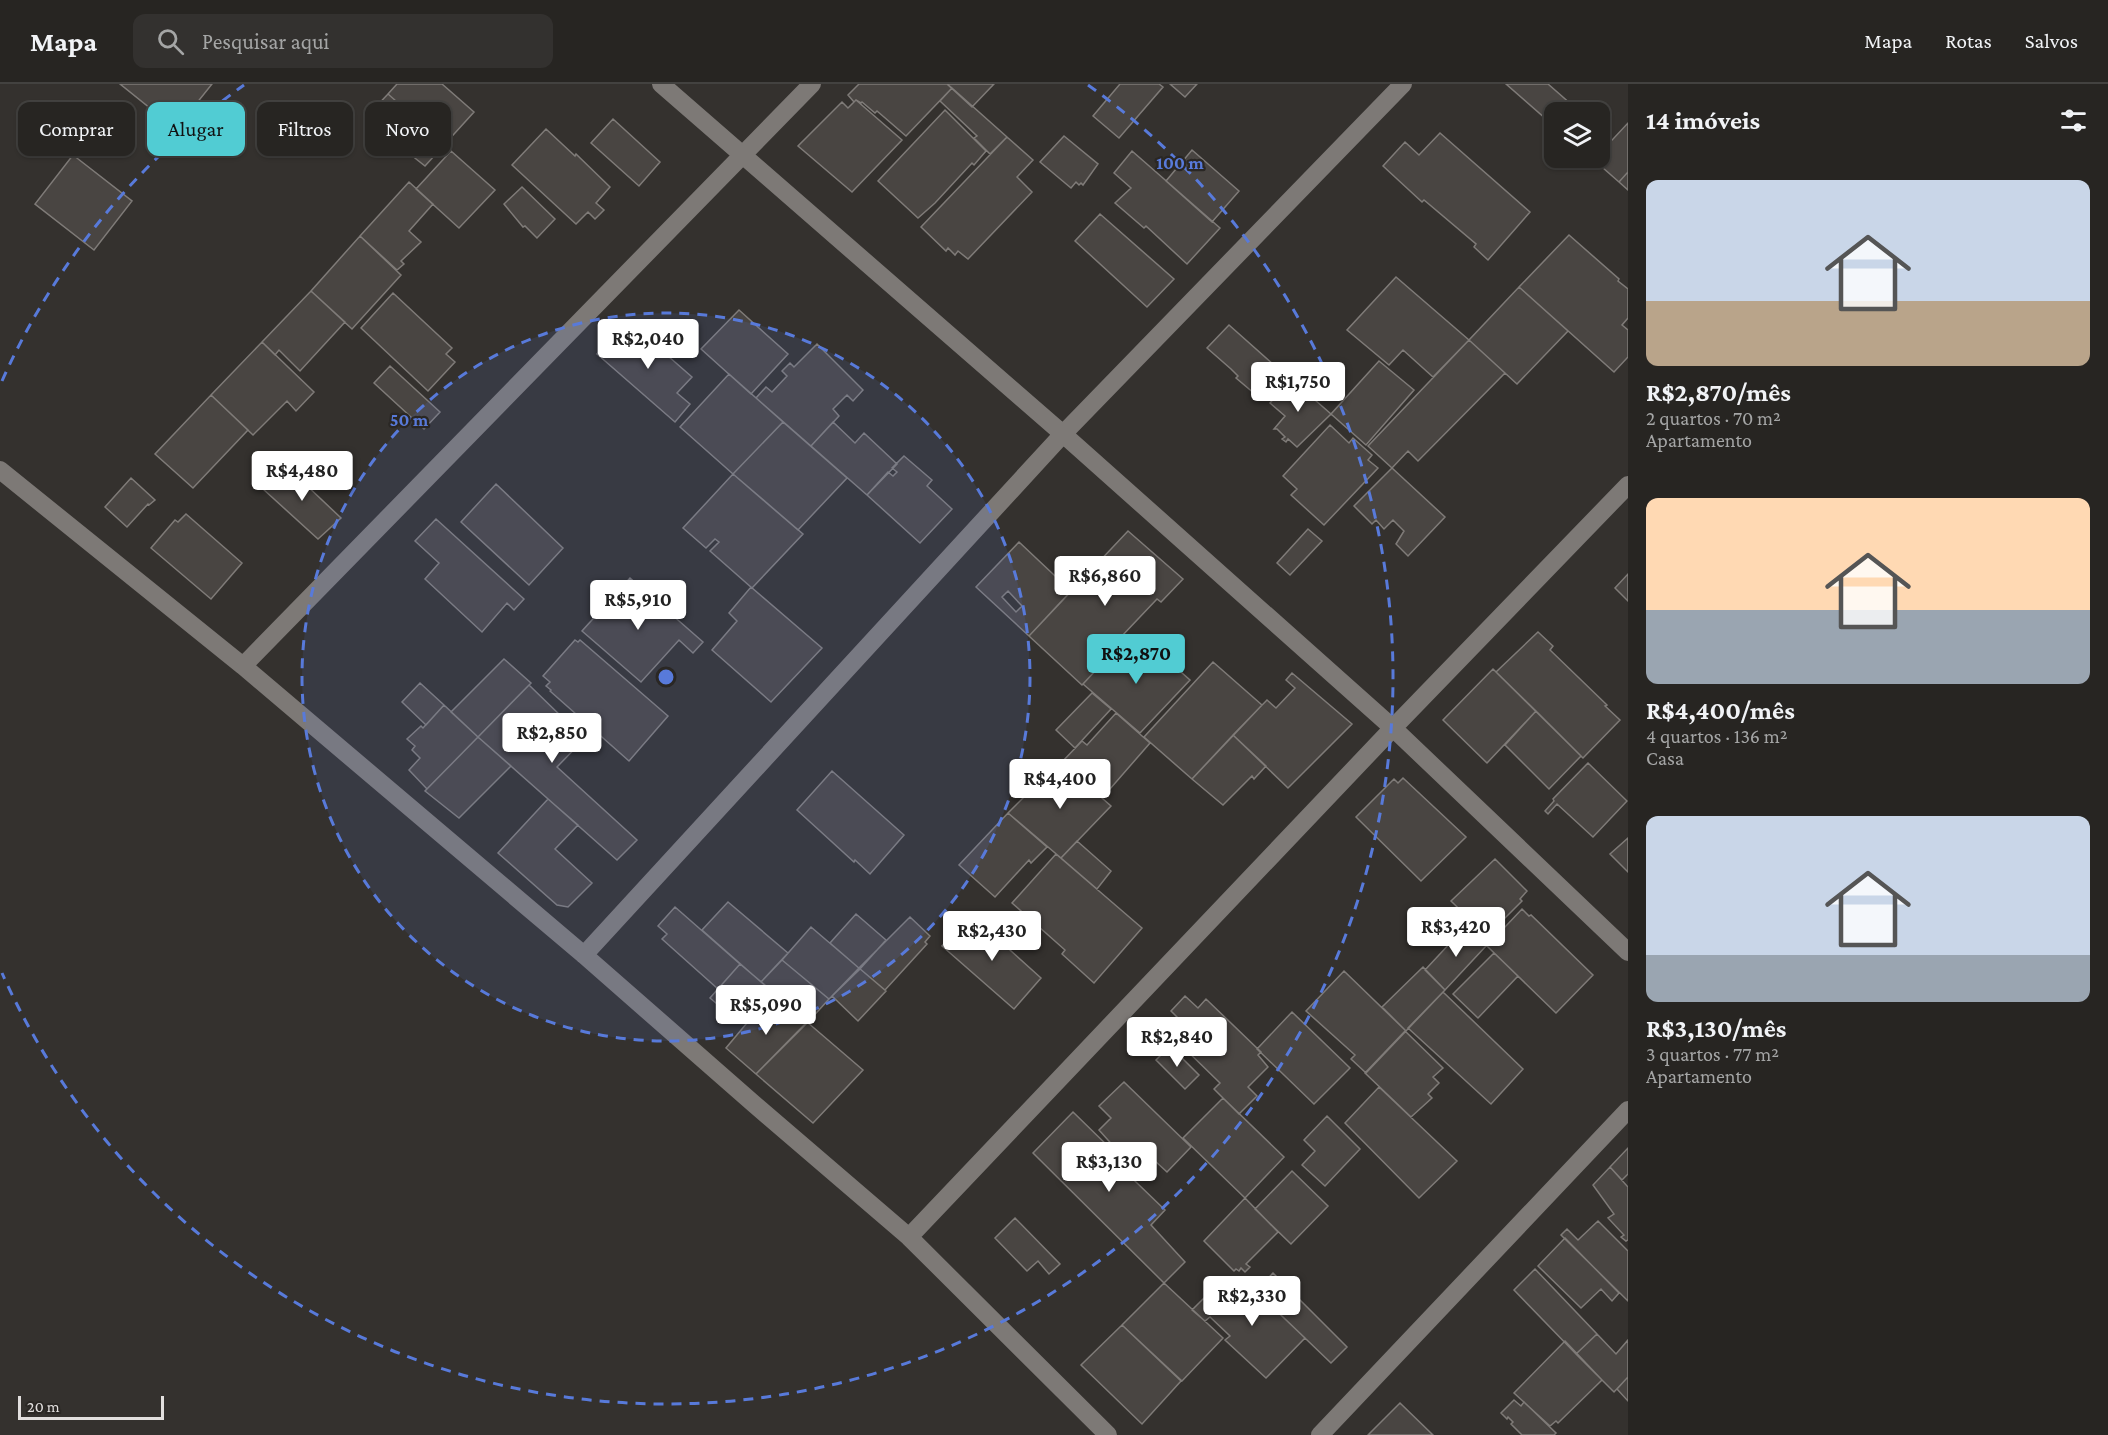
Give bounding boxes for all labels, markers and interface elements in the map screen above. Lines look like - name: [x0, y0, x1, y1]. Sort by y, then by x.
- search box: [133, 14, 553, 68]
- icon: search: [154, 25, 187, 58]
- text: Mapa: [30, 26, 97, 57]
- text: Pesquisar aqui: [202, 29, 329, 54]
- text: Mapa: [1864, 29, 1912, 53]
- text: Rotas: [1945, 29, 1992, 53]
- text: Salvos: [2025, 29, 2078, 53]
- chip: Comprar: [18, 102, 135, 156]
- chip: Alugar: [147, 102, 245, 156]
- chip: Filtros: [257, 102, 353, 156]
- chip: Novo: [365, 102, 451, 156]
- map controls: [1544, 102, 1610, 168]
- button: layers: [1544, 102, 1610, 168]
- icon: filters: [2057, 104, 2090, 137]
- text: 14 imóveis: [1646, 106, 1760, 135]
- text: 100 m: [1156, 153, 1204, 173]
- icon: home: [1814, 219, 1922, 327]
- pin: R$2,040: [593, 319, 703, 370]
- text: R$2,040: [612, 327, 684, 349]
- pin: R$1,750: [1243, 362, 1353, 413]
- text: R$1,750: [1265, 370, 1331, 392]
- text: R$2,870/mês: [1646, 378, 1791, 407]
- text: 2 quartos · 70 m²: [1646, 407, 1781, 429]
- text: 50 m: [390, 410, 429, 430]
- text: Apartamento: [1646, 429, 1752, 451]
- pin: R$4,480: [247, 451, 357, 502]
- text: R$4,480: [266, 459, 338, 481]
- icon: home: [1814, 537, 1922, 645]
- pin: R$6,860: [1050, 556, 1160, 607]
- text: R$6,860: [1069, 564, 1141, 586]
- pin: R$5,910: [583, 580, 693, 631]
- text: R$5,910: [604, 588, 672, 610]
- pin: R$2,870: [1081, 634, 1191, 685]
- text: R$2,870: [1101, 642, 1171, 664]
- centre of rings: [656, 667, 676, 687]
- text: R$4,400/mês: [1646, 696, 1795, 725]
- pin: R$2,850: [497, 713, 607, 764]
- text: R$2,850: [516, 721, 588, 743]
- text: 4 quartos · 136 m²: [1646, 725, 1788, 747]
- text: Casa: [1646, 747, 1684, 769]
- pin: R$4,400: [1005, 759, 1115, 810]
- text: R$4,400: [1023, 767, 1097, 789]
- icon: home: [1814, 855, 1922, 963]
- pin: R$3,420: [1401, 907, 1511, 958]
- pin: R$2,430: [937, 911, 1047, 962]
- text: R$3,420: [1421, 915, 1491, 937]
- text: R$2,430: [957, 919, 1027, 941]
- pin: R$5,090: [711, 985, 821, 1036]
- text: R$5,090: [730, 993, 802, 1015]
- text: R$3,130/mês: [1646, 1014, 1786, 1043]
- pin: R$2,840: [1122, 1017, 1232, 1068]
- text: R$2,840: [1141, 1025, 1213, 1047]
- text: 3 quartos · 77 m²: [1646, 1043, 1779, 1065]
- text: Apartamento: [1646, 1065, 1752, 1087]
- pin: R$3,130: [1054, 1142, 1164, 1193]
- text: R$3,130: [1076, 1150, 1142, 1172]
- pin: R$2,330: [1197, 1276, 1307, 1327]
- text: R$2,330: [1217, 1284, 1287, 1306]
- scale bar: [18, 1393, 164, 1420]
- text: 20 m: [27, 1398, 60, 1415]

